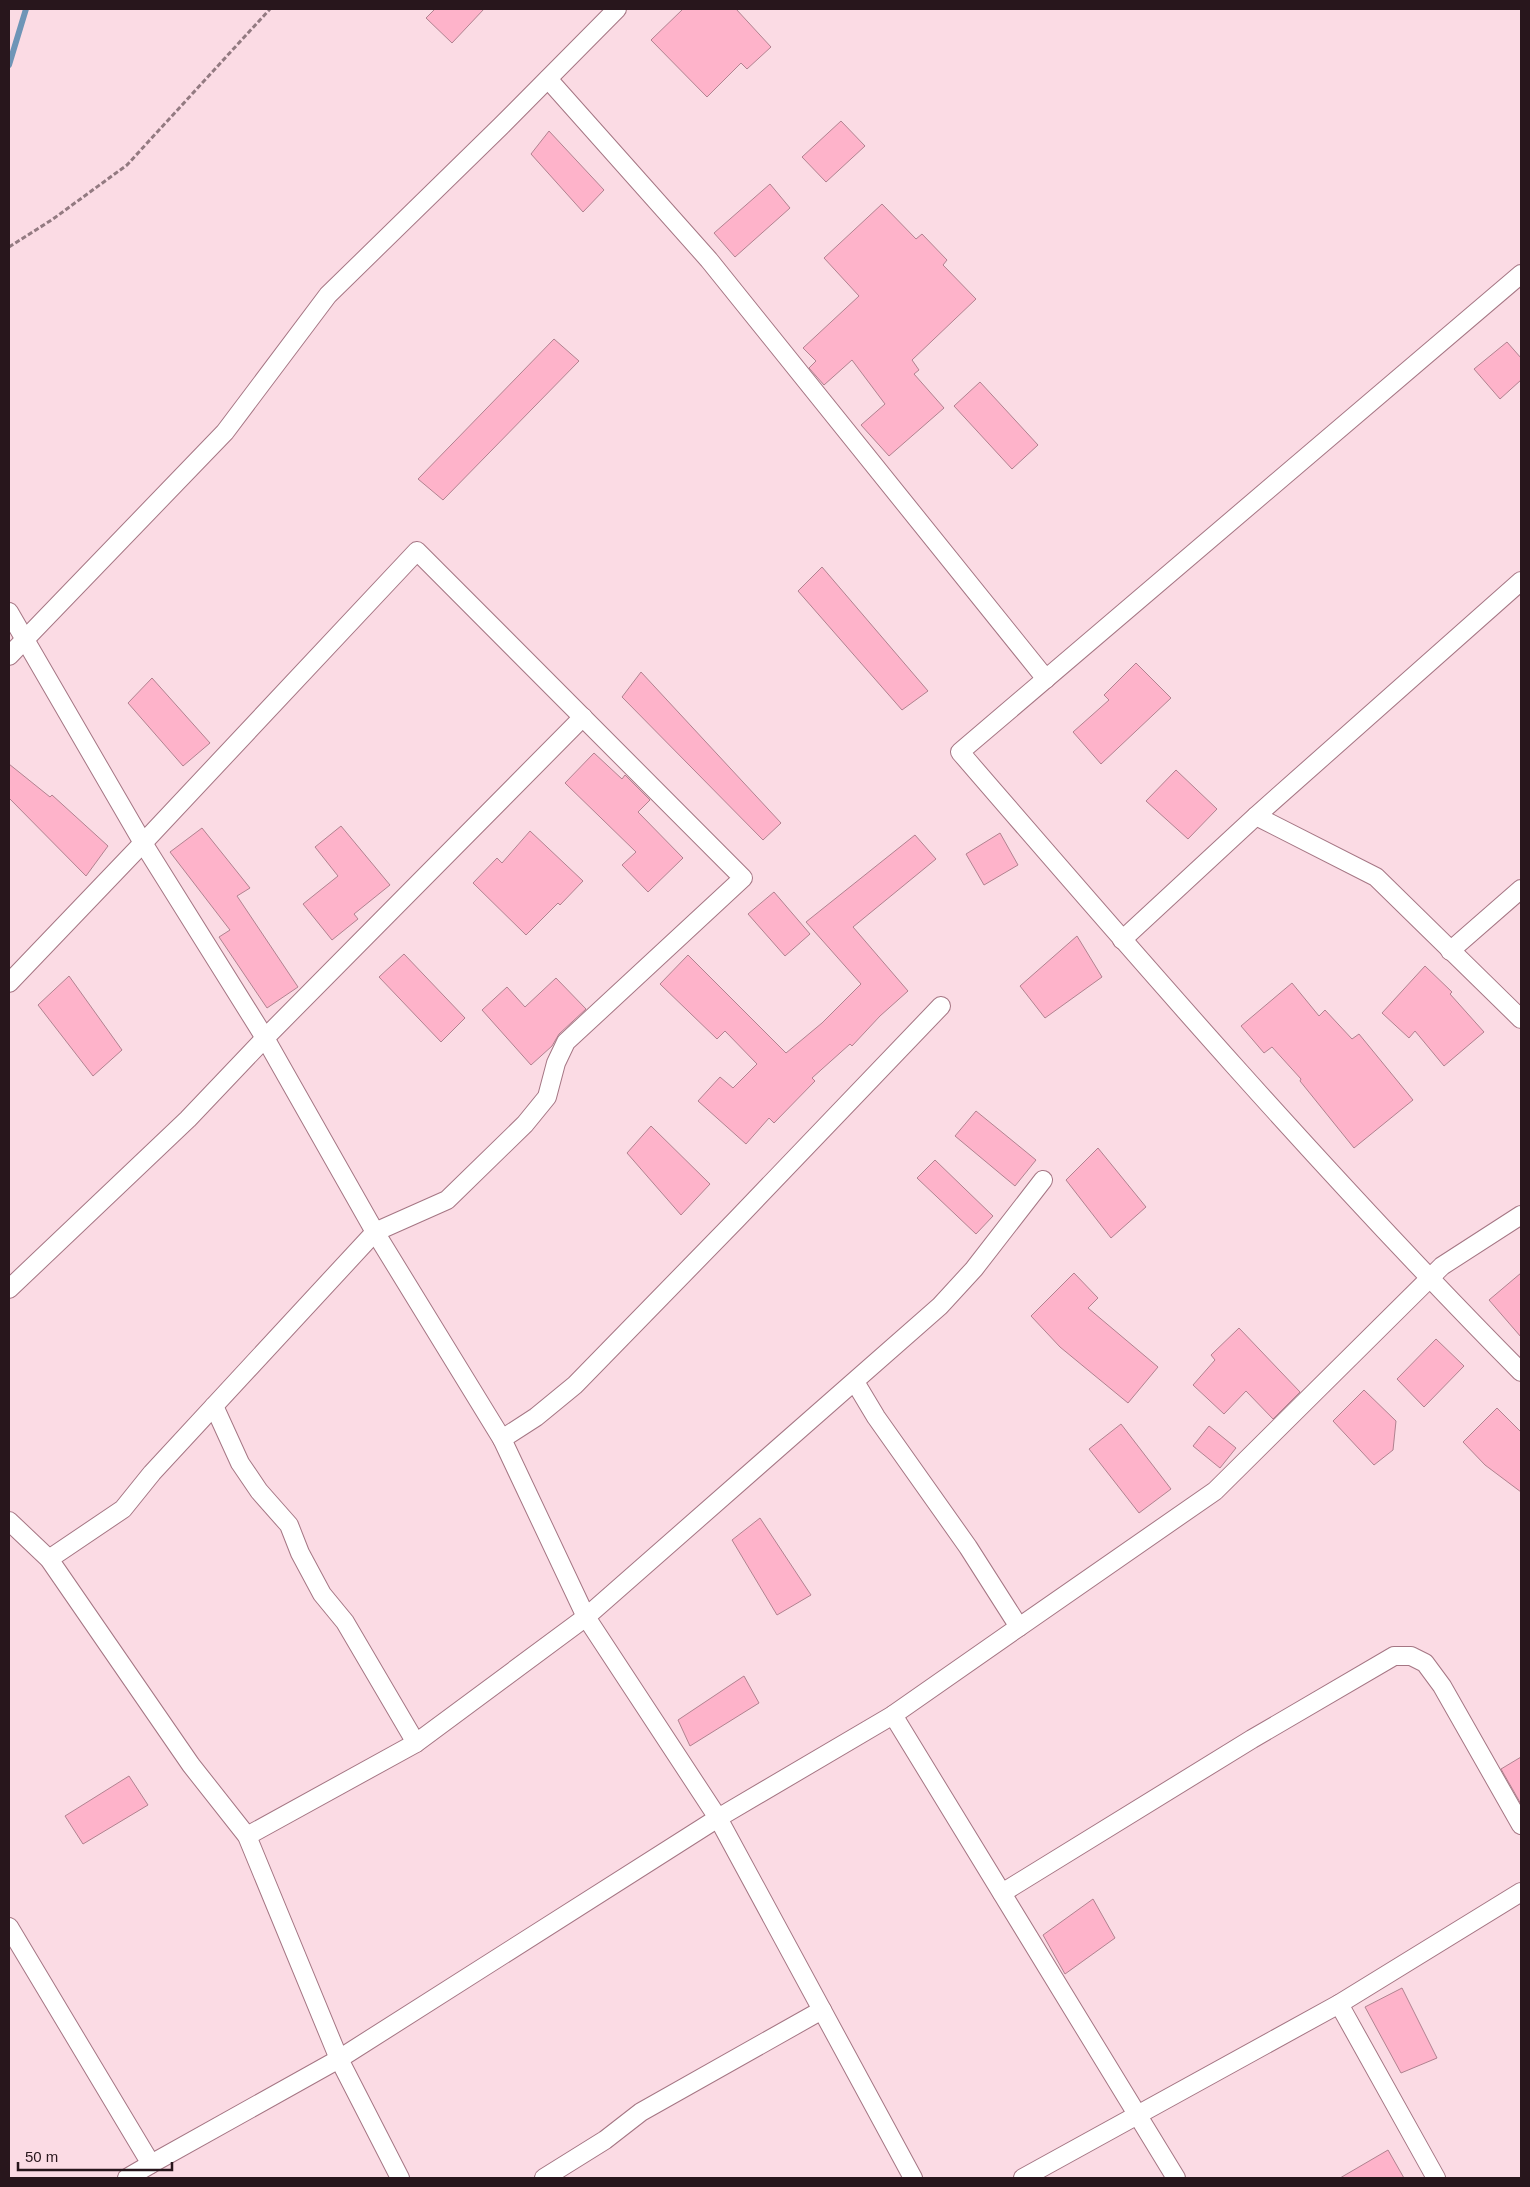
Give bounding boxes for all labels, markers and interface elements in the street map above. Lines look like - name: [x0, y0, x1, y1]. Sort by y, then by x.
- scale bar: [18, 2140, 171, 2172]
- text: 50 m: [25, 2148, 58, 2165]

